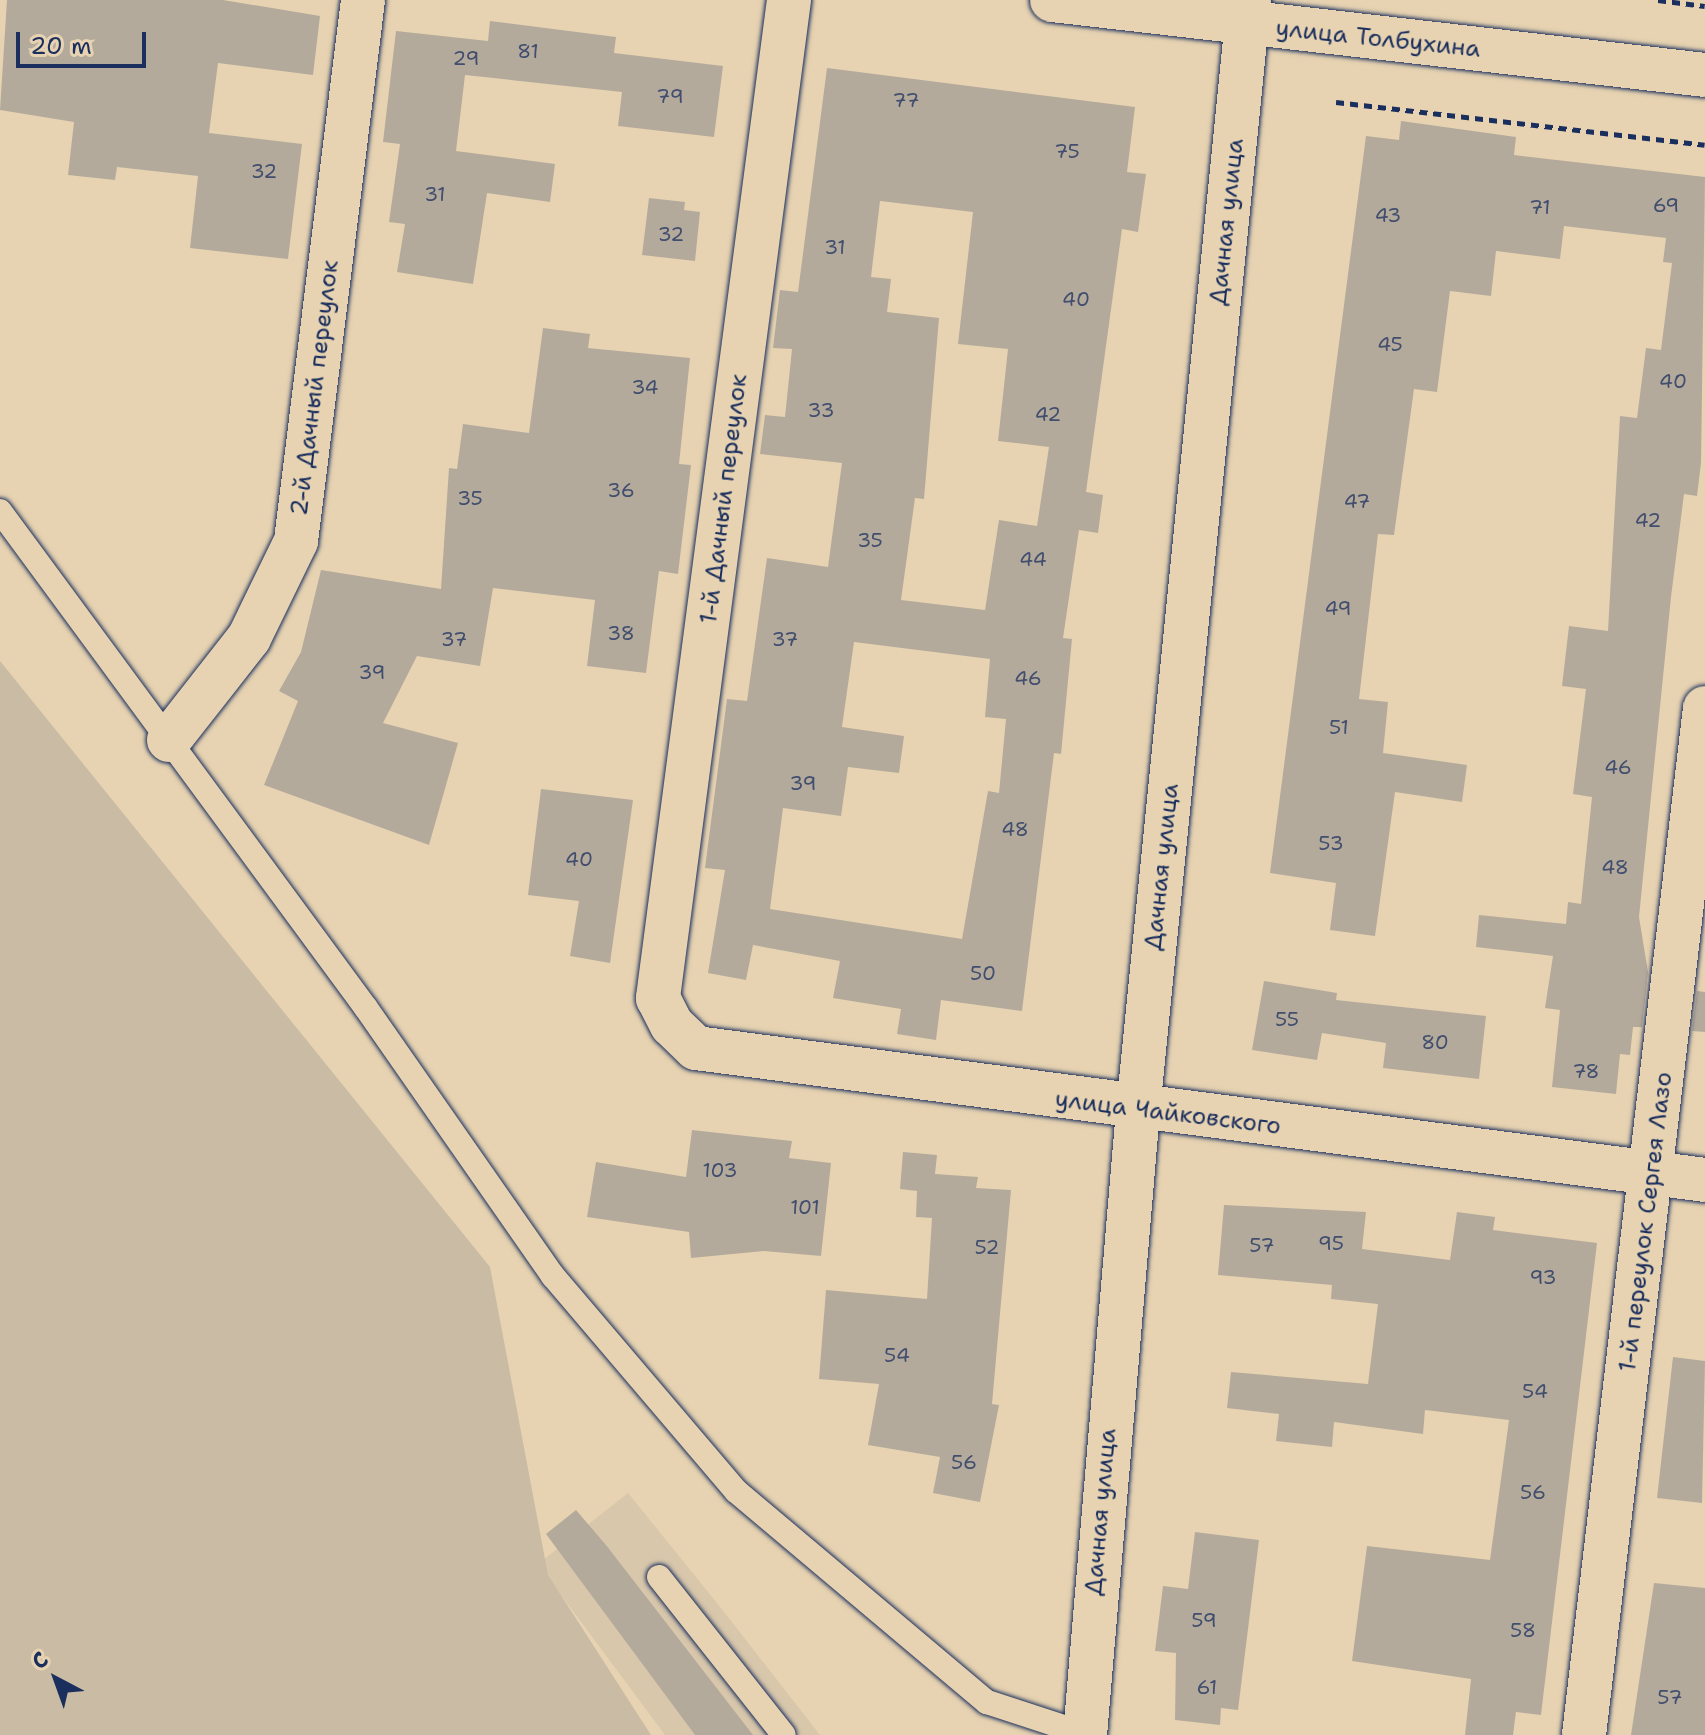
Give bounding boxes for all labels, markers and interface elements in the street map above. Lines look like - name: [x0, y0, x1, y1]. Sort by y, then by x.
- street label: улица Толбухина: [1274, 14, 1482, 64]
- scale bar: [20, 16, 150, 66]
- text: 20 m: [30, 30, 92, 62]
- house number: 81: [517, 39, 539, 63]
- house number: 29: [453, 46, 479, 70]
- house number: 79: [656, 84, 684, 108]
- house number: 77: [893, 88, 919, 112]
- street label: Дачная улица: [1204, 137, 1250, 307]
- house number: 75: [1054, 139, 1080, 163]
- house number: 32: [251, 159, 277, 183]
- house number: 31: [424, 182, 446, 206]
- house number: 69: [1653, 193, 1679, 217]
- house number: 71: [1529, 195, 1551, 219]
- house number: 43: [1375, 203, 1401, 227]
- house number: 32: [658, 222, 684, 246]
- house number: 31: [824, 235, 846, 259]
- street label: 2-й Дачный переулок: [285, 259, 345, 517]
- house number: 40: [1062, 287, 1090, 311]
- house number: 45: [1377, 332, 1403, 356]
- house number: 40: [1659, 369, 1687, 393]
- street label: 1-й Дачный переулок: [694, 372, 754, 626]
- house number: 34: [631, 375, 659, 399]
- house number: 33: [808, 398, 834, 422]
- house number: 42: [1035, 402, 1061, 426]
- house number: 36: [607, 478, 635, 502]
- house number: 35: [457, 486, 483, 510]
- house number: 47: [1344, 489, 1370, 513]
- house number: 42: [1635, 508, 1661, 532]
- house number: 35: [857, 528, 883, 552]
- house number: 44: [1019, 547, 1047, 571]
- house number: 49: [1324, 596, 1352, 620]
- house number: 38: [607, 621, 635, 645]
- house number: 37: [441, 627, 467, 651]
- house number: 37: [772, 627, 798, 651]
- house number: 39: [359, 660, 385, 684]
- house number: 46: [1014, 666, 1042, 690]
- house number: 51: [1329, 715, 1349, 739]
- house number: 46: [1604, 755, 1632, 779]
- house number: 39: [790, 771, 816, 795]
- street label: Дачная улица: [1139, 782, 1185, 952]
- house number: 48: [1001, 817, 1029, 841]
- house number: 53: [1318, 831, 1344, 855]
- house number: 40: [565, 847, 593, 871]
- house number: 48: [1601, 855, 1629, 879]
- house number: 50: [970, 961, 996, 985]
- house number: 55: [1275, 1007, 1299, 1031]
- house number: 80: [1421, 1030, 1449, 1054]
- house number: 78: [1572, 1059, 1600, 1083]
- street label: 1-й переулок Сергея Лазо: [1613, 1070, 1679, 1374]
- street label: улица Чайковского: [1053, 1085, 1283, 1141]
- house number: 103: [703, 1158, 737, 1182]
- house number: 101: [790, 1195, 820, 1219]
- house number: 95: [1318, 1231, 1344, 1255]
- house number: 57: [1249, 1233, 1275, 1257]
- house number: 52: [974, 1235, 1000, 1259]
- house number: 93: [1529, 1265, 1557, 1289]
- house number: 54: [884, 1343, 910, 1367]
- house number: 54: [1522, 1379, 1548, 1403]
- street label: Дачная улица: [1079, 1427, 1123, 1597]
- house number: 56: [951, 1450, 977, 1474]
- house number: 56: [1520, 1480, 1546, 1504]
- house number: 59: [1191, 1608, 1217, 1632]
- house number: 58: [1510, 1618, 1536, 1642]
- north arrow: [16, 1639, 96, 1719]
- text: С: [25, 1645, 55, 1676]
- house number: 61: [1197, 1675, 1217, 1699]
- house number: 57: [1657, 1685, 1683, 1709]

